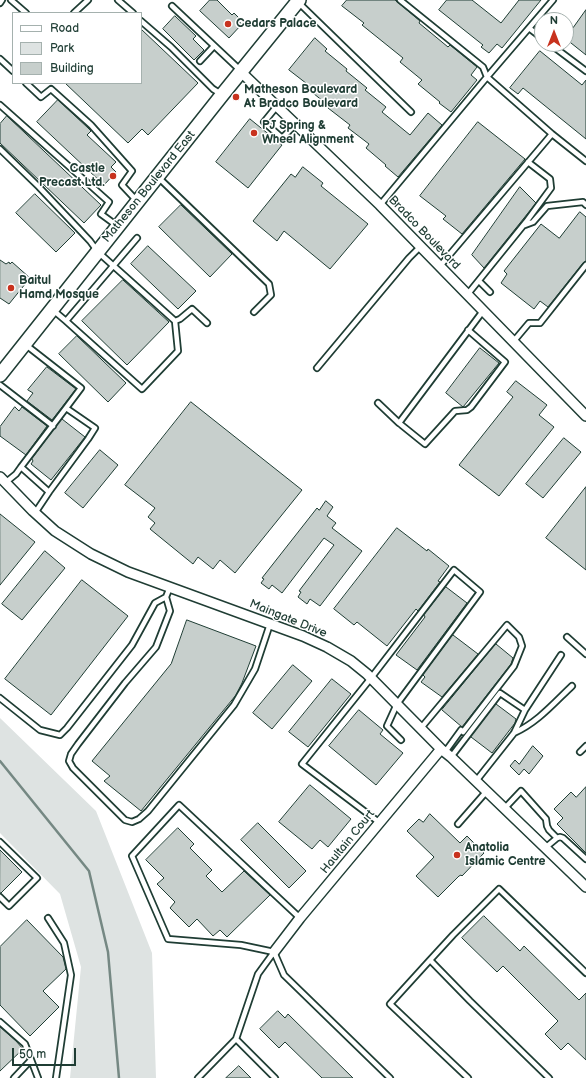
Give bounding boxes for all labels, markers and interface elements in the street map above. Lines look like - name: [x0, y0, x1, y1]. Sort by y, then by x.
- legend: [12, 12, 142, 84]
- north arrow: [534, 12, 574, 52]
- text: N: [550, 14, 558, 27]
- place label: Cedars Palace: [236, 17, 316, 31]
- marker: Cedars Palace: [223, 19, 233, 29]
- text: Road: [50, 21, 79, 36]
- text: Park: [50, 41, 74, 56]
- text: Building: [50, 61, 94, 76]
- place label: Matheson Boulevard At Bradco Boulevard: [244, 83, 358, 111]
- marker: Matheson Boulevard At Bradco Boulevard: [231, 92, 241, 102]
- place label: PJ Spring & Wheel Alignment: [262, 119, 354, 147]
- street label: Matheson Boulevard East: [99, 128, 199, 246]
- marker: PJ Spring & Wheel Alignment: [249, 128, 259, 138]
- place label: Castle Precast Ltd.: [39, 162, 105, 190]
- marker: Castle Precast Ltd.: [108, 171, 118, 181]
- street label: Bradco Boulevard: [385, 193, 463, 273]
- place label: Baitul Hamd Mosque: [19, 274, 99, 302]
- marker: Baitul Hamd Mosque: [6, 283, 16, 293]
- street label: Maingate Drive: [247, 597, 329, 641]
- street label: Haultain Court: [318, 807, 378, 877]
- place label: Anatolia Islamic Centre: [465, 841, 545, 869]
- marker: Anatolia Islamic Centre: [452, 850, 462, 860]
- scale bar: [14, 1040, 78, 1066]
- text: 50 m: [19, 1047, 46, 1062]

